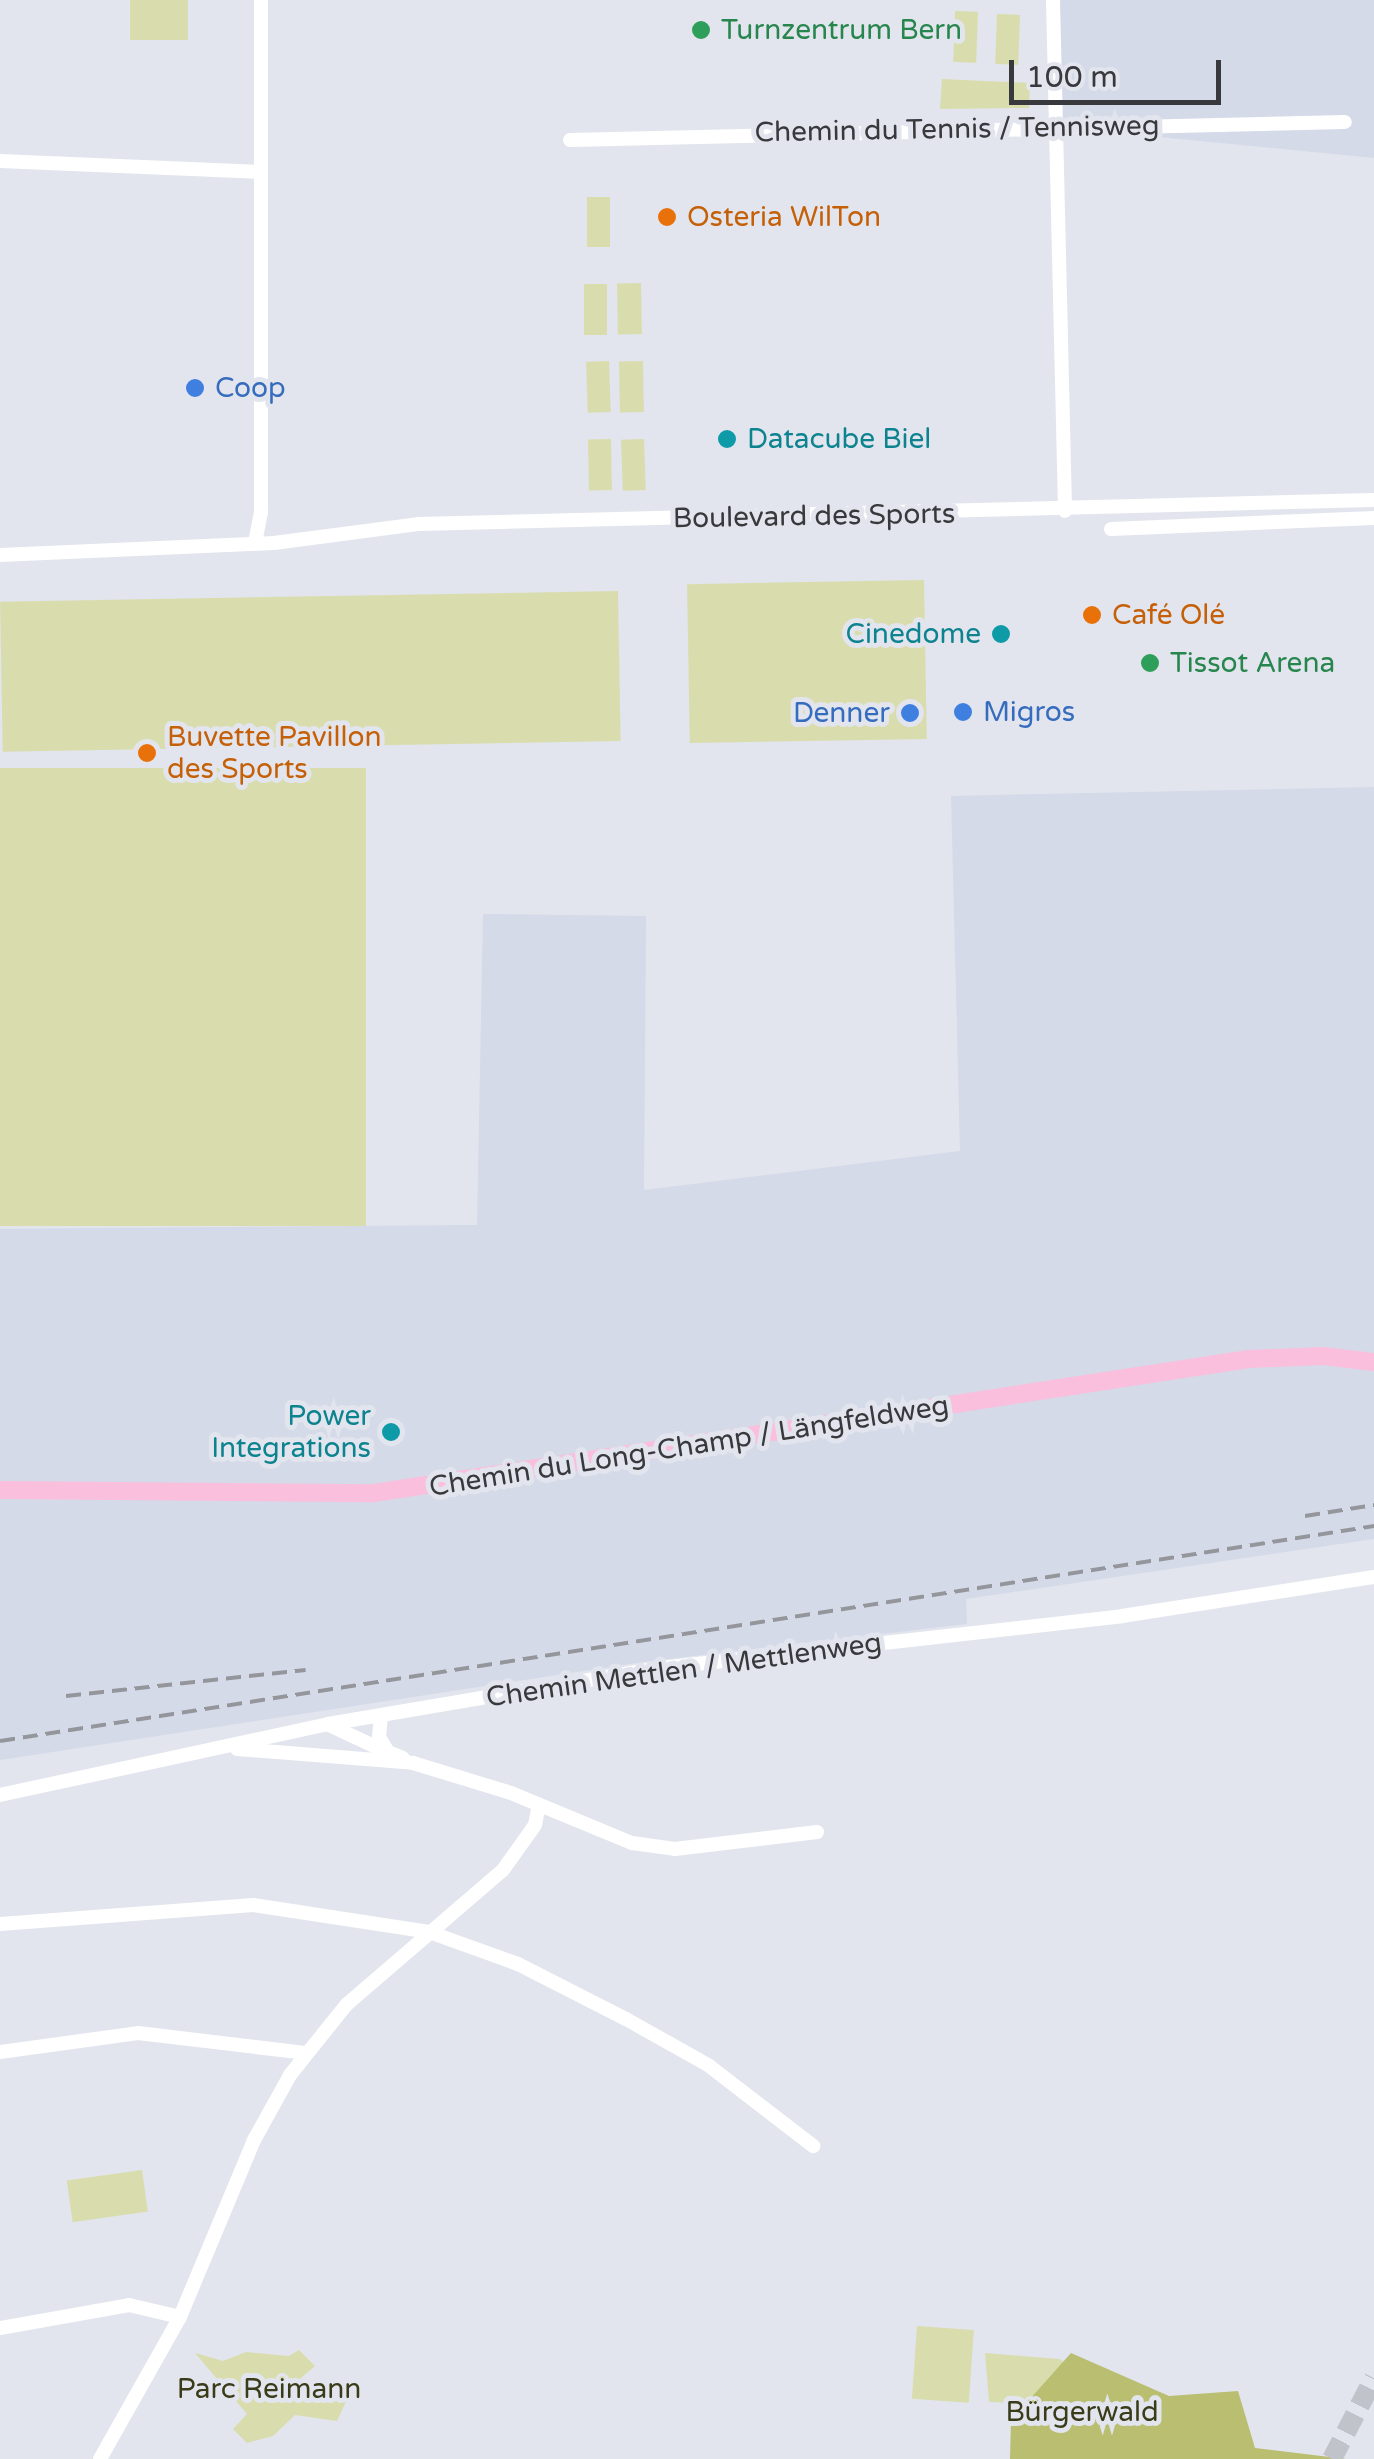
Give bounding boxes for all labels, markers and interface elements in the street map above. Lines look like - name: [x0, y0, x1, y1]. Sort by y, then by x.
- place label: Turnzentrum Bern: [721, 13, 962, 47]
- marker: Turnzentrum Bern: [690, 19, 712, 41]
- scale bar: [1014, 40, 1226, 102]
- text: 100 m: [1026, 59, 1118, 96]
- street label: Chemin du Tennis / Tennisweg: [754, 109, 1160, 149]
- place label: Osteria WilTon: [687, 200, 881, 234]
- marker: Osteria WilTon: [656, 206, 678, 228]
- place label: Coop: [215, 371, 286, 405]
- marker: Coop: [184, 377, 206, 399]
- place label: Datacube Biel: [747, 422, 931, 456]
- marker: Datacube Biel: [716, 428, 738, 450]
- street label: Boulevard des Sports: [672, 497, 956, 535]
- place label: Café Olé: [1112, 598, 1225, 632]
- marker: Café Olé: [1081, 604, 1103, 626]
- place label: Cinedome: [845, 617, 981, 651]
- marker: Cinedome: [990, 623, 1012, 645]
- place label: Tissot Arena: [1170, 646, 1335, 680]
- marker: Tissot Arena: [1139, 652, 1161, 674]
- place label: Migros: [983, 695, 1075, 729]
- place label: Denner: [793, 696, 890, 730]
- marker: Migros: [952, 701, 974, 723]
- marker: Denner: [899, 702, 921, 724]
- place label: Buvette Pavillon des Sports: [167, 720, 381, 786]
- marker: Buvette Pavillon des Sports: [136, 742, 158, 764]
- street label: Chemin du Long-Champ / Längfeldweg: [427, 1388, 951, 1504]
- place label: Power Integrations: [211, 1399, 371, 1465]
- marker: Power Integrations: [380, 1421, 402, 1443]
- street label: Chemin Mettlen / Mettlenweg: [484, 1626, 884, 1714]
- park label: Parc Reimann: [177, 2372, 361, 2406]
- park label: Bürgerwald: [1005, 2395, 1159, 2429]

